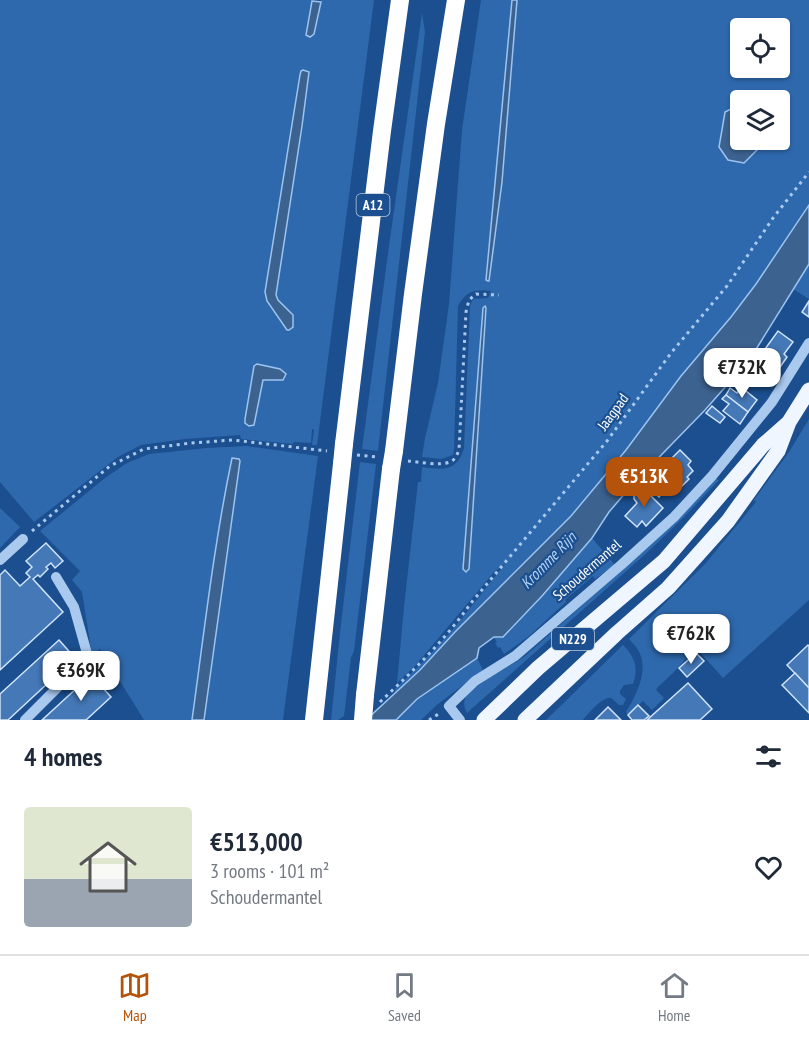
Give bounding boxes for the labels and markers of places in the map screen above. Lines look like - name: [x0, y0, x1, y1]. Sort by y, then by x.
- pin: €732K: [700, 348, 784, 399]
- pin: €513K: [602, 457, 686, 508]
- pin: €762K: [649, 614, 733, 665]
- pin: €369K: [39, 651, 123, 702]

